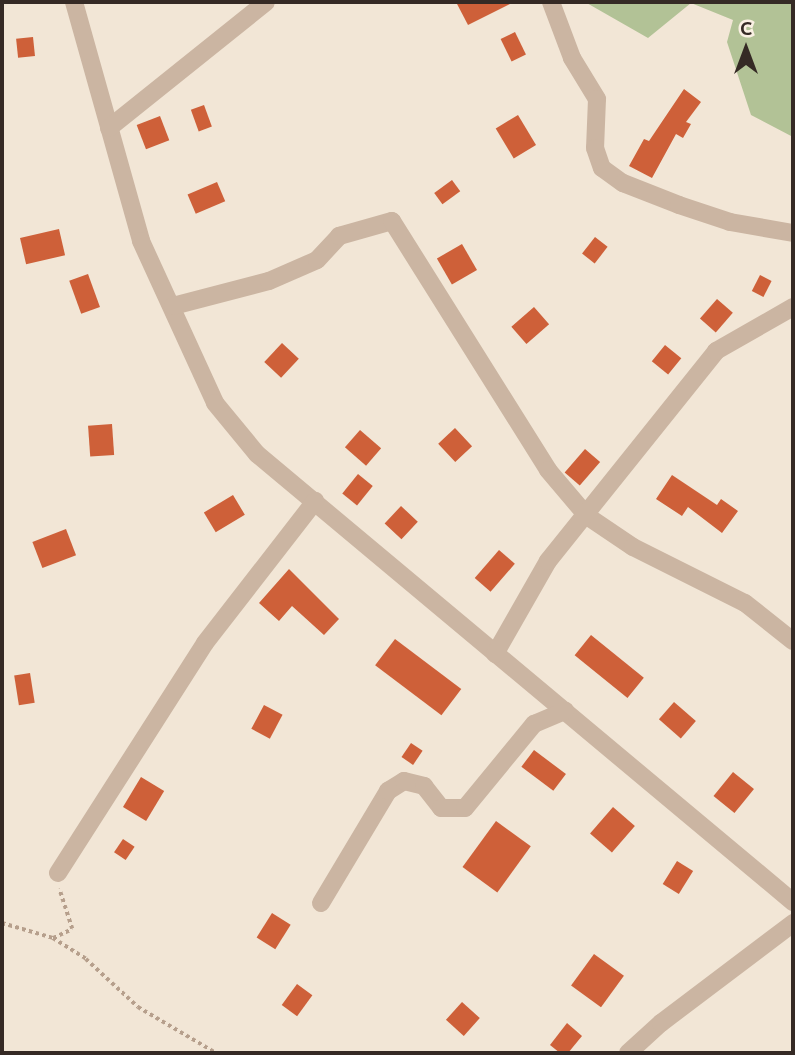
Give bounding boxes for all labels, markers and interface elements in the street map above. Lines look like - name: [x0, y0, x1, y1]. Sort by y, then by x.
- north arrow: [711, 14, 781, 84]
- text: С: [740, 17, 752, 39]

